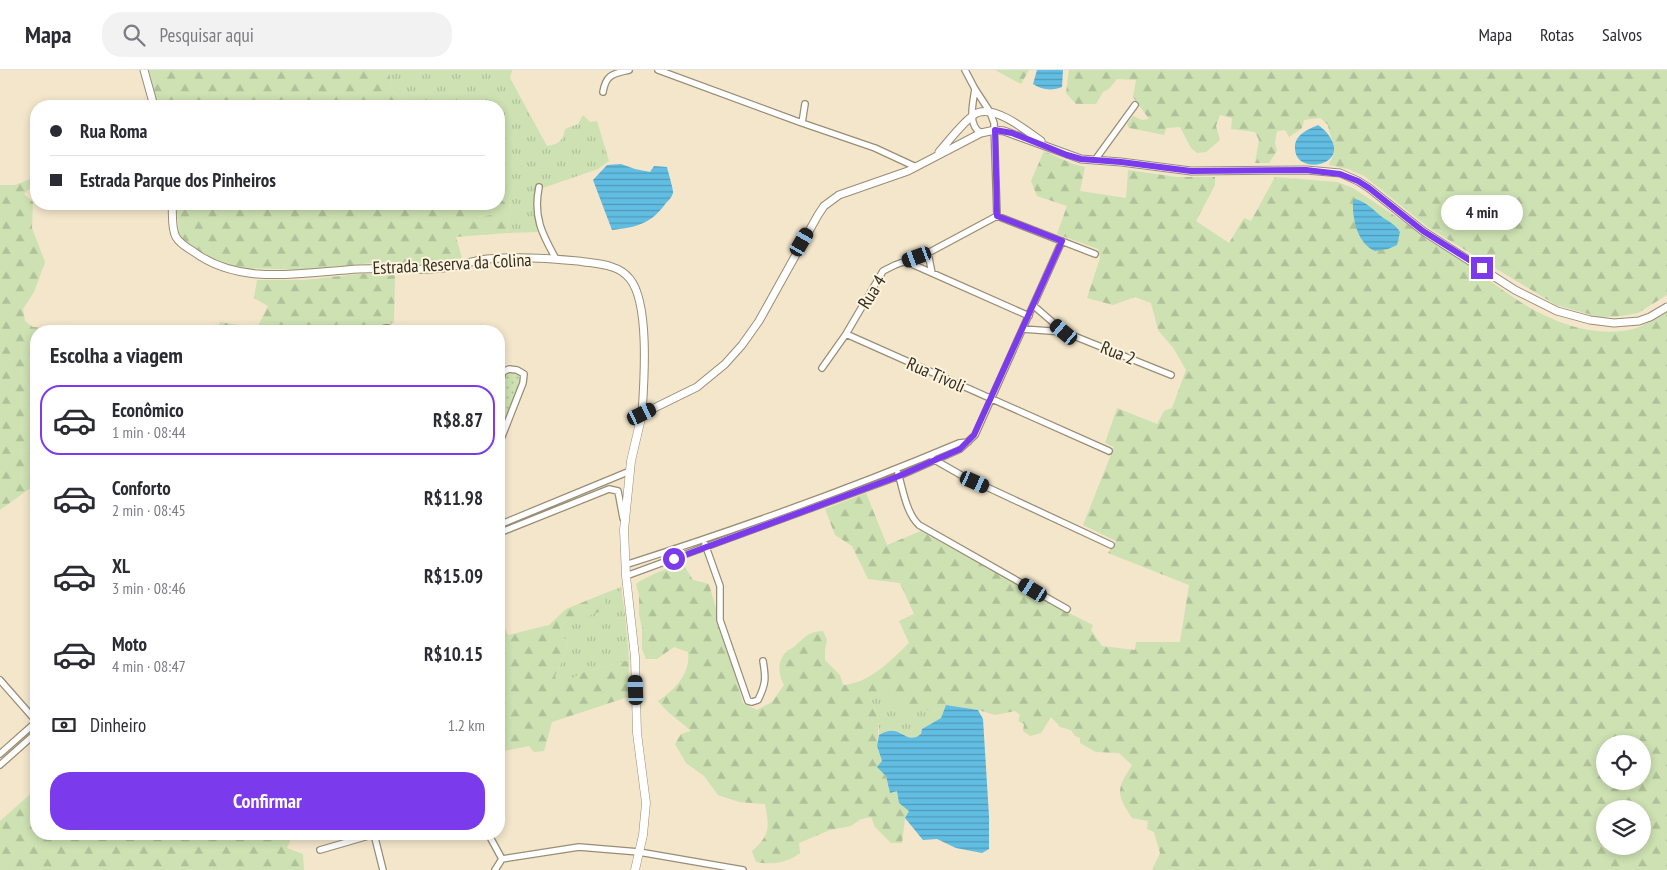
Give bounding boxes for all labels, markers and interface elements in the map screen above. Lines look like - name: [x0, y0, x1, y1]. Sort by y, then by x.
- search box: [102, 12, 452, 57]
- text: Mapa: [25, 19, 72, 50]
- icon: search: [120, 21, 148, 49]
- text: Pesquisar aqui: [160, 23, 254, 47]
- text: Mapa: [1478, 23, 1512, 46]
- text: Rotas: [1540, 23, 1574, 46]
- text: Salvos: [1602, 23, 1642, 46]
- text: Rua Roma: [80, 119, 147, 143]
- text: Estrada Parque dos Pinheiros: [80, 168, 276, 192]
- callout: 4 min: [1441, 196, 1523, 230]
- text: 4 min: [1466, 202, 1498, 222]
- car: [788, 225, 815, 259]
- car: [900, 245, 933, 269]
- street label: Estrada Reserva da Colina: [372, 248, 532, 279]
- route end: [1471, 257, 1493, 279]
- street label: Rua 4: [852, 271, 891, 313]
- car: [1047, 317, 1080, 347]
- street label: Rua 2: [1097, 335, 1139, 370]
- text: Escolha a viagem: [50, 341, 183, 369]
- street label: Rua Tivoli: [903, 351, 969, 398]
- icon: car: [52, 398, 97, 443]
- text: Econômico: [112, 398, 184, 422]
- car: [625, 401, 658, 427]
- text: R$8.87: [433, 408, 483, 432]
- text: 1 min · 08:44: [112, 422, 186, 442]
- car: [958, 469, 991, 495]
- icon: car: [52, 476, 97, 521]
- text: Conforto: [112, 476, 171, 500]
- text: R$11.98: [424, 486, 483, 510]
- text: 2 min · 08:45: [112, 500, 186, 520]
- route start: [663, 548, 685, 570]
- icon: car: [52, 554, 97, 599]
- text: XL: [112, 554, 130, 578]
- text: R$15.09: [424, 564, 483, 588]
- car: [1016, 576, 1049, 604]
- text: 3 min · 08:46: [112, 578, 186, 598]
- icon: car: [52, 632, 97, 677]
- text: Moto: [112, 632, 147, 656]
- text: R$10.15: [424, 642, 483, 666]
- text: 4 min · 08:47: [112, 656, 186, 676]
- car: [627, 675, 644, 705]
- icon: cash: [50, 711, 78, 739]
- text: Dinheiro: [90, 713, 146, 737]
- text: 1.2 km: [448, 715, 485, 735]
- map controls: [1596, 735, 1651, 855]
- button: locate: [1596, 735, 1651, 790]
- button: Confirmar: [50, 772, 485, 830]
- button: layers: [1596, 800, 1651, 855]

